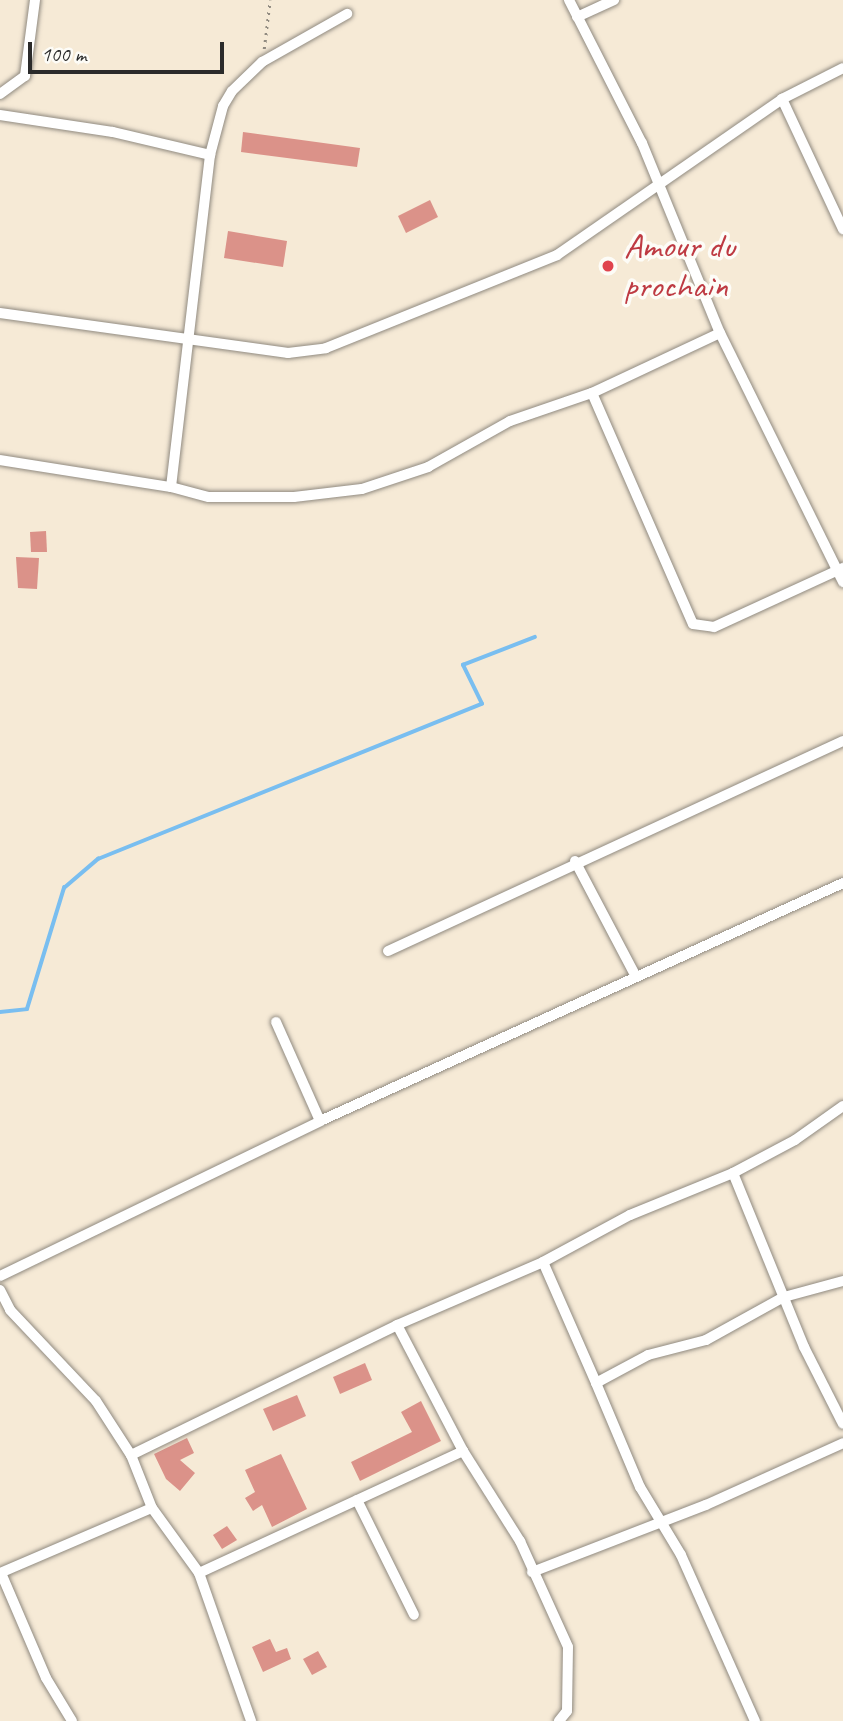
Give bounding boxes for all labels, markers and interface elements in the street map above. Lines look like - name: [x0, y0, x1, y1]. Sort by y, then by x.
- scale bar: [32, 28, 228, 72]
- text: 100 m: [41, 41, 86, 67]
- place label: Amour du prochain: [624, 225, 735, 307]
- marker: Amour du prochain: [598, 256, 618, 276]

